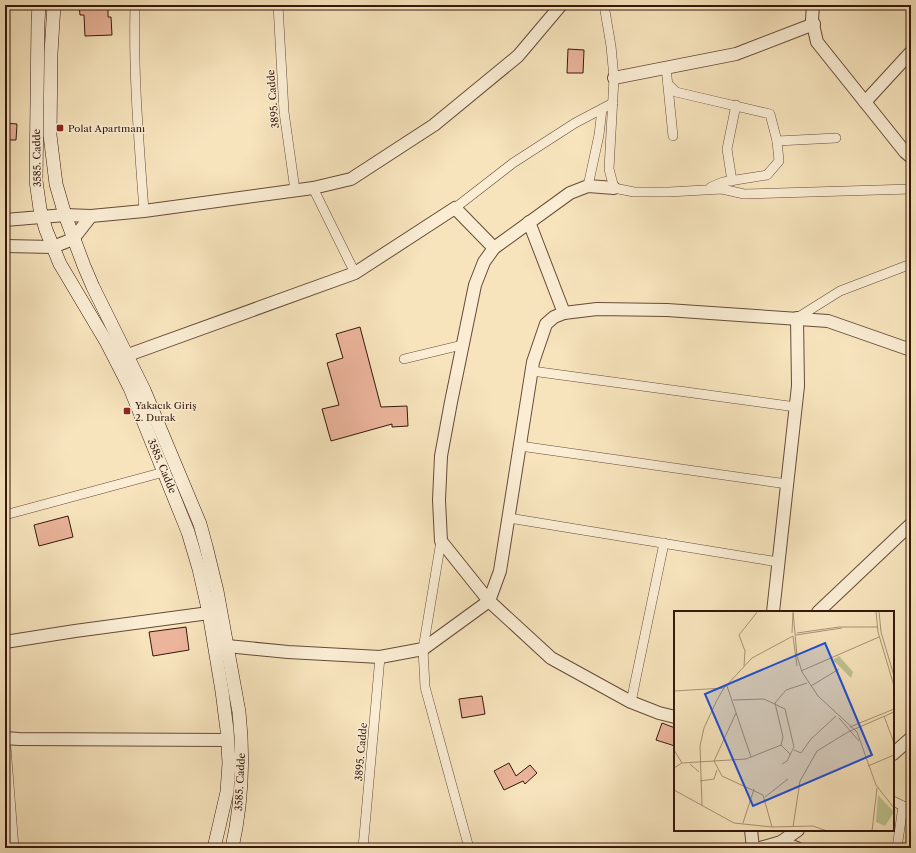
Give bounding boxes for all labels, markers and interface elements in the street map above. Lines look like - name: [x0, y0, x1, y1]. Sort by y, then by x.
- street label: 3895. Cadde: [264, 69, 282, 129]
- place label: Polat Apartmanı: [68, 122, 145, 135]
- marker: Polat Apartmanı: [55, 123, 65, 133]
- street label: 3585. Cadde: [30, 128, 44, 187]
- place label: Yakacık Giriş 2. Durak: [134, 399, 197, 424]
- marker: Yakacık Giriş 2. Durak: [122, 406, 132, 416]
- street label: 3585. Cadde: [145, 437, 180, 496]
- inset map: [674, 611, 894, 831]
- street label: 3895. Cadde: [352, 722, 370, 782]
- street label: 3585. Cadde: [232, 752, 248, 811]

